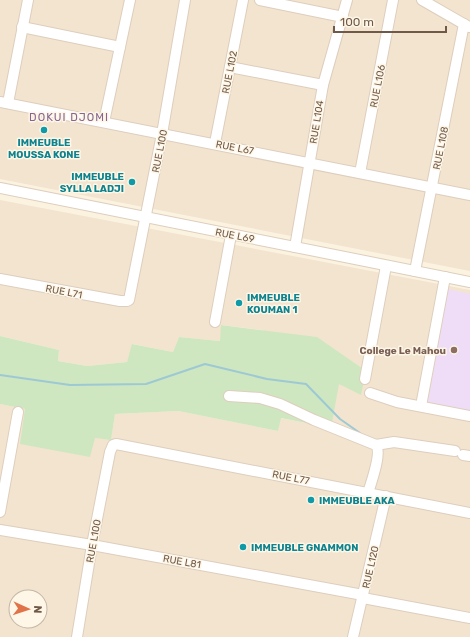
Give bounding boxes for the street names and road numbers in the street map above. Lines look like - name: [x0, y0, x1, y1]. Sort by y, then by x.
- street label: RUE L102: [220, 50, 240, 95]
- street label: RUE L106: [368, 64, 388, 109]
- street label: RUE L104: [308, 100, 326, 145]
- street label: RUE L108: [431, 125, 451, 171]
- street label: RUE L100: [150, 128, 170, 174]
- street label: RUE L67: [215, 138, 255, 158]
- street label: RUE L69: [214, 226, 255, 246]
- street label: RUE L71: [45, 283, 83, 301]
- street label: RUE L77: [271, 468, 310, 487]
- street label: RUE L100: [84, 518, 104, 564]
- street label: RUE L120: [360, 545, 382, 590]
- street label: RUE L81: [162, 553, 202, 571]

